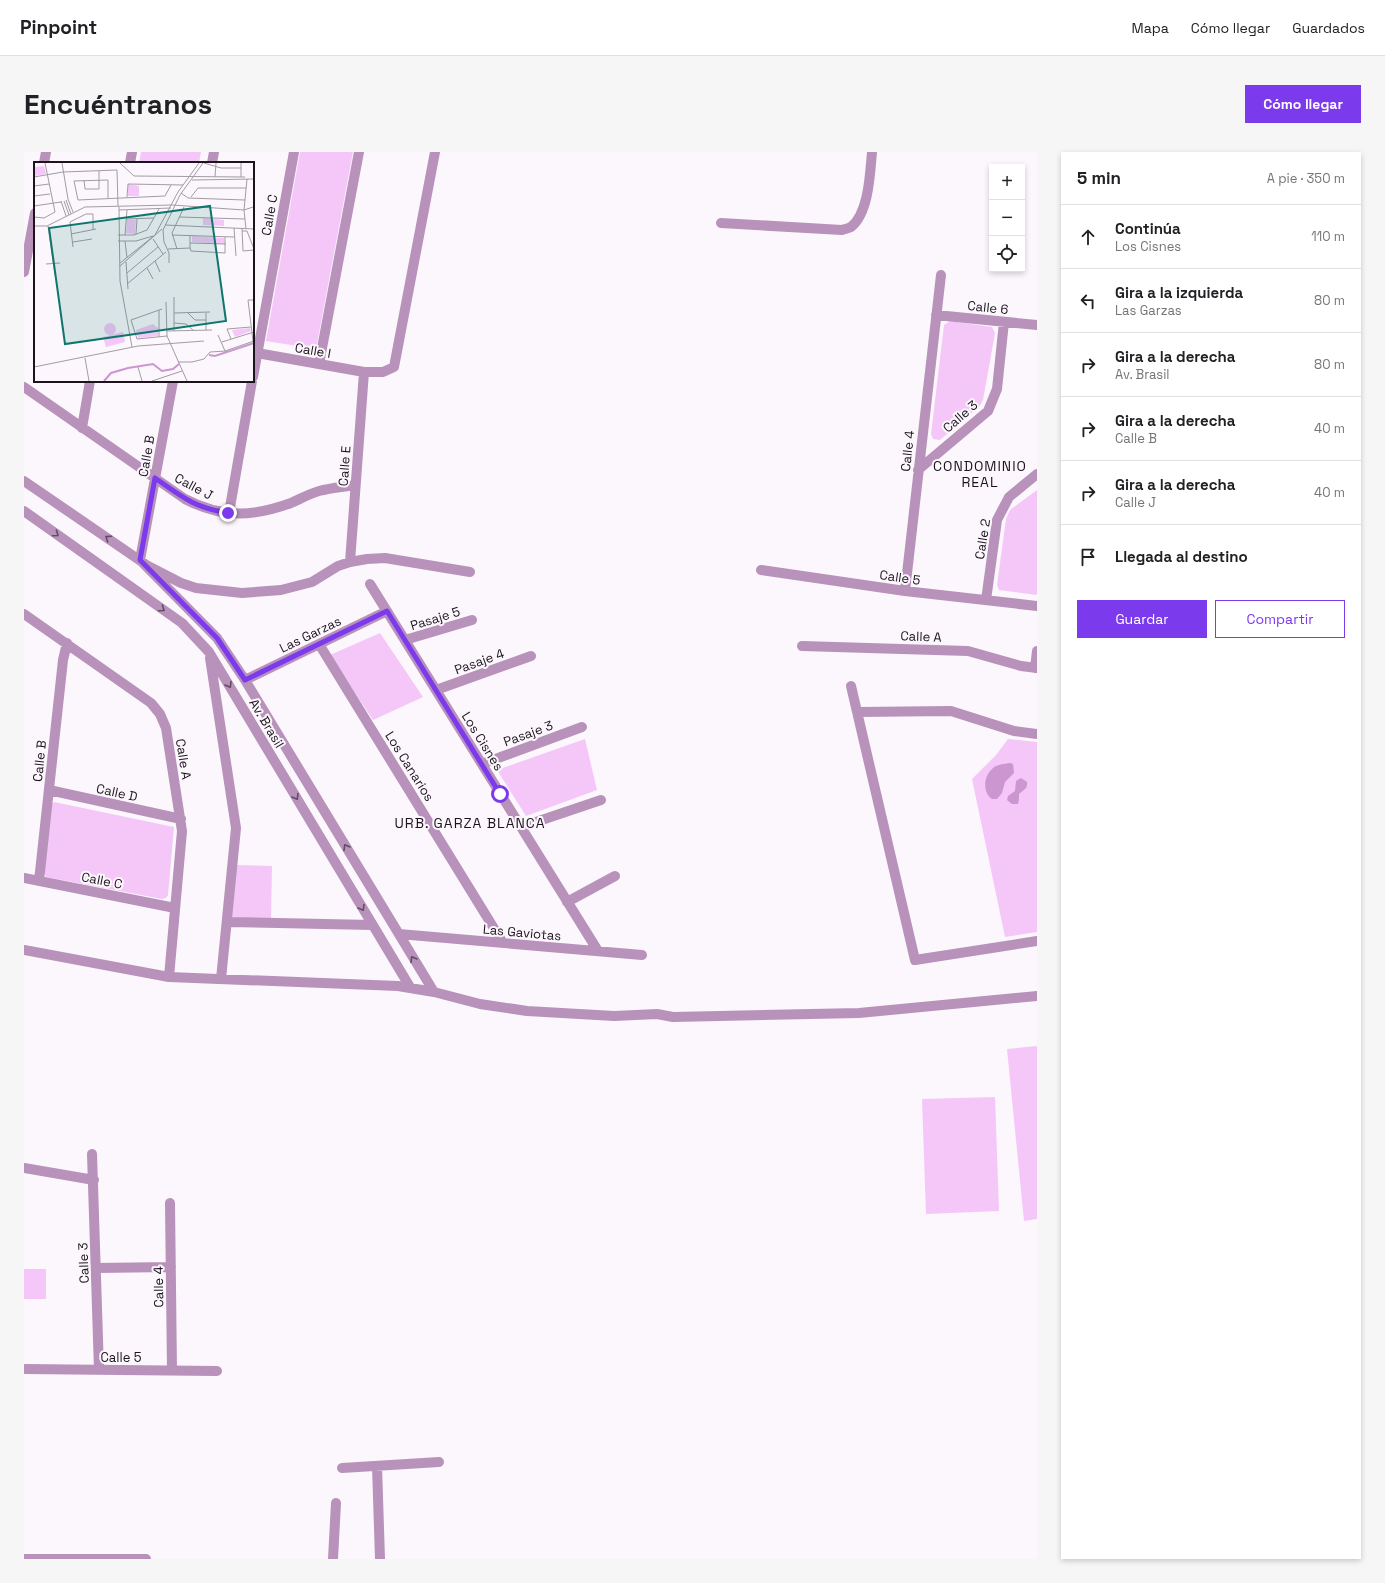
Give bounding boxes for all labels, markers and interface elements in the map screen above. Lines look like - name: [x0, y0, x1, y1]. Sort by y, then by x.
- text: Pinpoint: [20, 15, 97, 40]
- text: Mapa: [1132, 19, 1169, 37]
- text: Cómo llegar: [1191, 19, 1270, 37]
- text: Guardados: [1292, 19, 1365, 37]
- button: Cómo llegar: [1245, 85, 1361, 123]
- text: Encuéntranos: [24, 86, 212, 122]
- inset map: [34, 162, 254, 382]
- map controls: [989, 164, 1025, 272]
- button: +: [989, 164, 1025, 200]
- text: 5 min: [1077, 167, 1121, 189]
- text: A pie · 350 m: [1267, 170, 1345, 187]
- street label: Calle C: [258, 193, 281, 237]
- button: −: [989, 200, 1025, 236]
- text: Continúa: [1115, 219, 1181, 238]
- icon: ahead: [1077, 226, 1099, 248]
- text: 110 m: [1311, 228, 1345, 245]
- button: locate: [989, 236, 1025, 272]
- text: Los Cisnes: [1115, 238, 1181, 255]
- text: Gira a la izquierda: [1115, 283, 1243, 302]
- icon: left: [1077, 290, 1099, 312]
- text: 80 m: [1314, 292, 1345, 309]
- street label: Calle 6: [967, 297, 1009, 318]
- text: Las Garzas: [1115, 302, 1182, 319]
- street label: Calle I: [294, 339, 332, 362]
- text: Gira a la derecha: [1115, 347, 1235, 366]
- icon: right: [1077, 354, 1099, 376]
- text: 80 m: [1314, 356, 1345, 373]
- text: Av. Brasil: [1115, 366, 1170, 383]
- street label: Calle 3: [939, 396, 982, 436]
- text: Gira a la derecha: [1115, 411, 1235, 430]
- icon: right: [1077, 418, 1099, 440]
- text: 40 m: [1314, 420, 1345, 437]
- street label: Calle 4: [897, 430, 918, 473]
- text: Calle B: [1115, 430, 1157, 447]
- street label: Calle B: [134, 434, 158, 478]
- street label: Calle E: [335, 445, 354, 487]
- district label: CONDOMINIO REAL: [933, 457, 1027, 491]
- street label: Calle J: [172, 469, 216, 504]
- text: Gira a la derecha: [1115, 475, 1235, 494]
- icon: right: [1077, 482, 1099, 504]
- text: 40 m: [1314, 484, 1345, 501]
- text: Calle J: [1115, 494, 1156, 511]
- route end: [219, 504, 237, 522]
- street label: Calle 2: [971, 517, 994, 561]
- one-way arrow: [51, 529, 58, 536]
- one-way arrow: [105, 536, 112, 543]
- icon: arrive: [1077, 546, 1099, 568]
- text: Llegada al destino: [1115, 547, 1248, 566]
- street label: Calle 5: [878, 566, 922, 589]
- button: Guardar: [1077, 600, 1207, 638]
- button: Compartir: [1215, 600, 1345, 638]
- street label: Pasaje 5: [408, 603, 462, 634]
- one-way arrow: [157, 604, 164, 611]
- street label: Las Garzas: [277, 612, 344, 657]
- street label: Calle A: [900, 627, 942, 646]
- street label: Pasaje 4: [452, 645, 506, 678]
- one-way arrow: [224, 681, 232, 688]
- street label: Av. Brasil: [245, 696, 288, 751]
- street label: Los Cisnes: [458, 709, 507, 774]
- street label: Pasaje 3: [501, 717, 555, 750]
- street label: Los Canarios: [381, 728, 438, 805]
- street label: Calle A: [172, 737, 195, 781]
- street label: Calle B: [29, 739, 50, 783]
- street label: Calle D: [95, 780, 139, 805]
- route start: [491, 785, 509, 803]
- one-way arrow: [291, 793, 298, 800]
- district label: URB. GARZA BLANCA: [394, 814, 546, 832]
- one-way arrow: [344, 844, 351, 851]
- street label: Calle C: [80, 868, 124, 893]
- one-way arrow: [358, 904, 365, 911]
- street label: Las Gaviotas: [482, 921, 562, 944]
- one-way arrow: [411, 956, 418, 963]
- street label: Calle 3: [74, 1242, 93, 1284]
- street label: Calle 4: [150, 1266, 167, 1308]
- street label: Calle 5: [100, 1349, 142, 1366]

